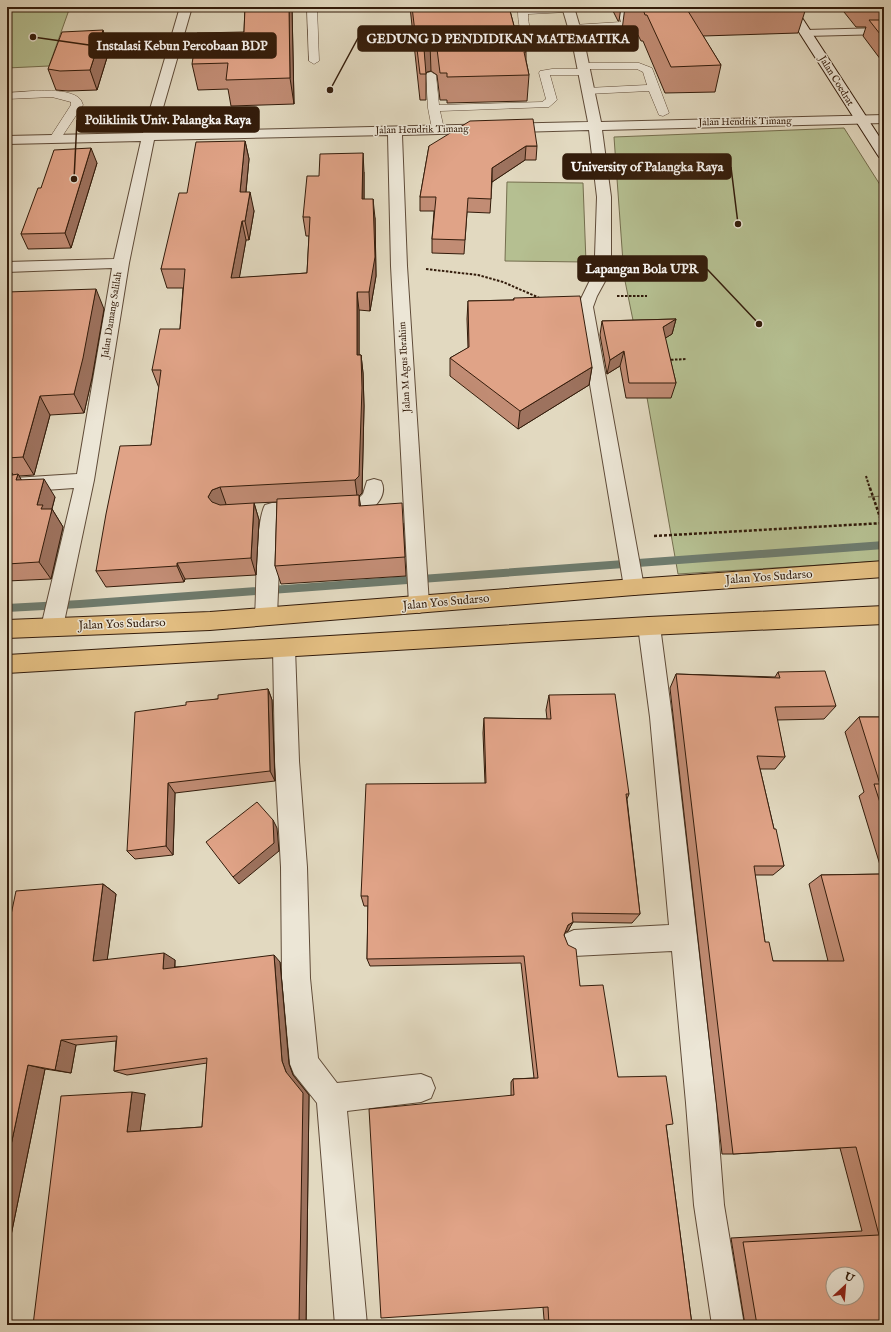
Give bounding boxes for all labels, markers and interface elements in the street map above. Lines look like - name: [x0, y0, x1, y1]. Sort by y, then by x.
- callout: GEDUNG D PENDIDIKAN MATEMATIKA: [358, 26, 638, 51]
- text: GEDUNG D PENDIDIKAN MATEMATIKA: [366, 31, 631, 48]
- callout: Instalasi Kebun Percobaan BDP: [89, 33, 276, 58]
- text: Instalasi Kebun Percobaan BDP: [97, 38, 268, 55]
- street label: Jalan Coedrat: [815, 53, 857, 109]
- callout: Poliklinik Univ. Palangka Raya: [77, 107, 259, 132]
- text: Poliklinik Univ. Palangka Raya: [85, 112, 252, 129]
- street label: Jalan Hendrik Timang: [697, 115, 792, 129]
- street label: Jalan Hendrik Timang: [374, 123, 469, 137]
- callout: University of Palangka Raya: [563, 154, 731, 179]
- text: University of Palangka Raya: [570, 159, 724, 176]
- callout: Lapangan Bola UPR: [578, 256, 707, 281]
- text: Lapangan Bola UPR: [585, 261, 700, 278]
- street label: Jalan Damang Salilah: [99, 270, 125, 360]
- street label: Jalan M Agus Ibrahim: [396, 321, 414, 414]
- street label: Jalan Yos Sudarso: [723, 566, 814, 589]
- street label: Jalan Yos Sudarso: [400, 591, 491, 614]
- street label: Jalan Yos Sudarso: [76, 615, 166, 634]
- north arrow: [825, 1266, 865, 1306]
- text: U: [841, 1269, 857, 1287]

